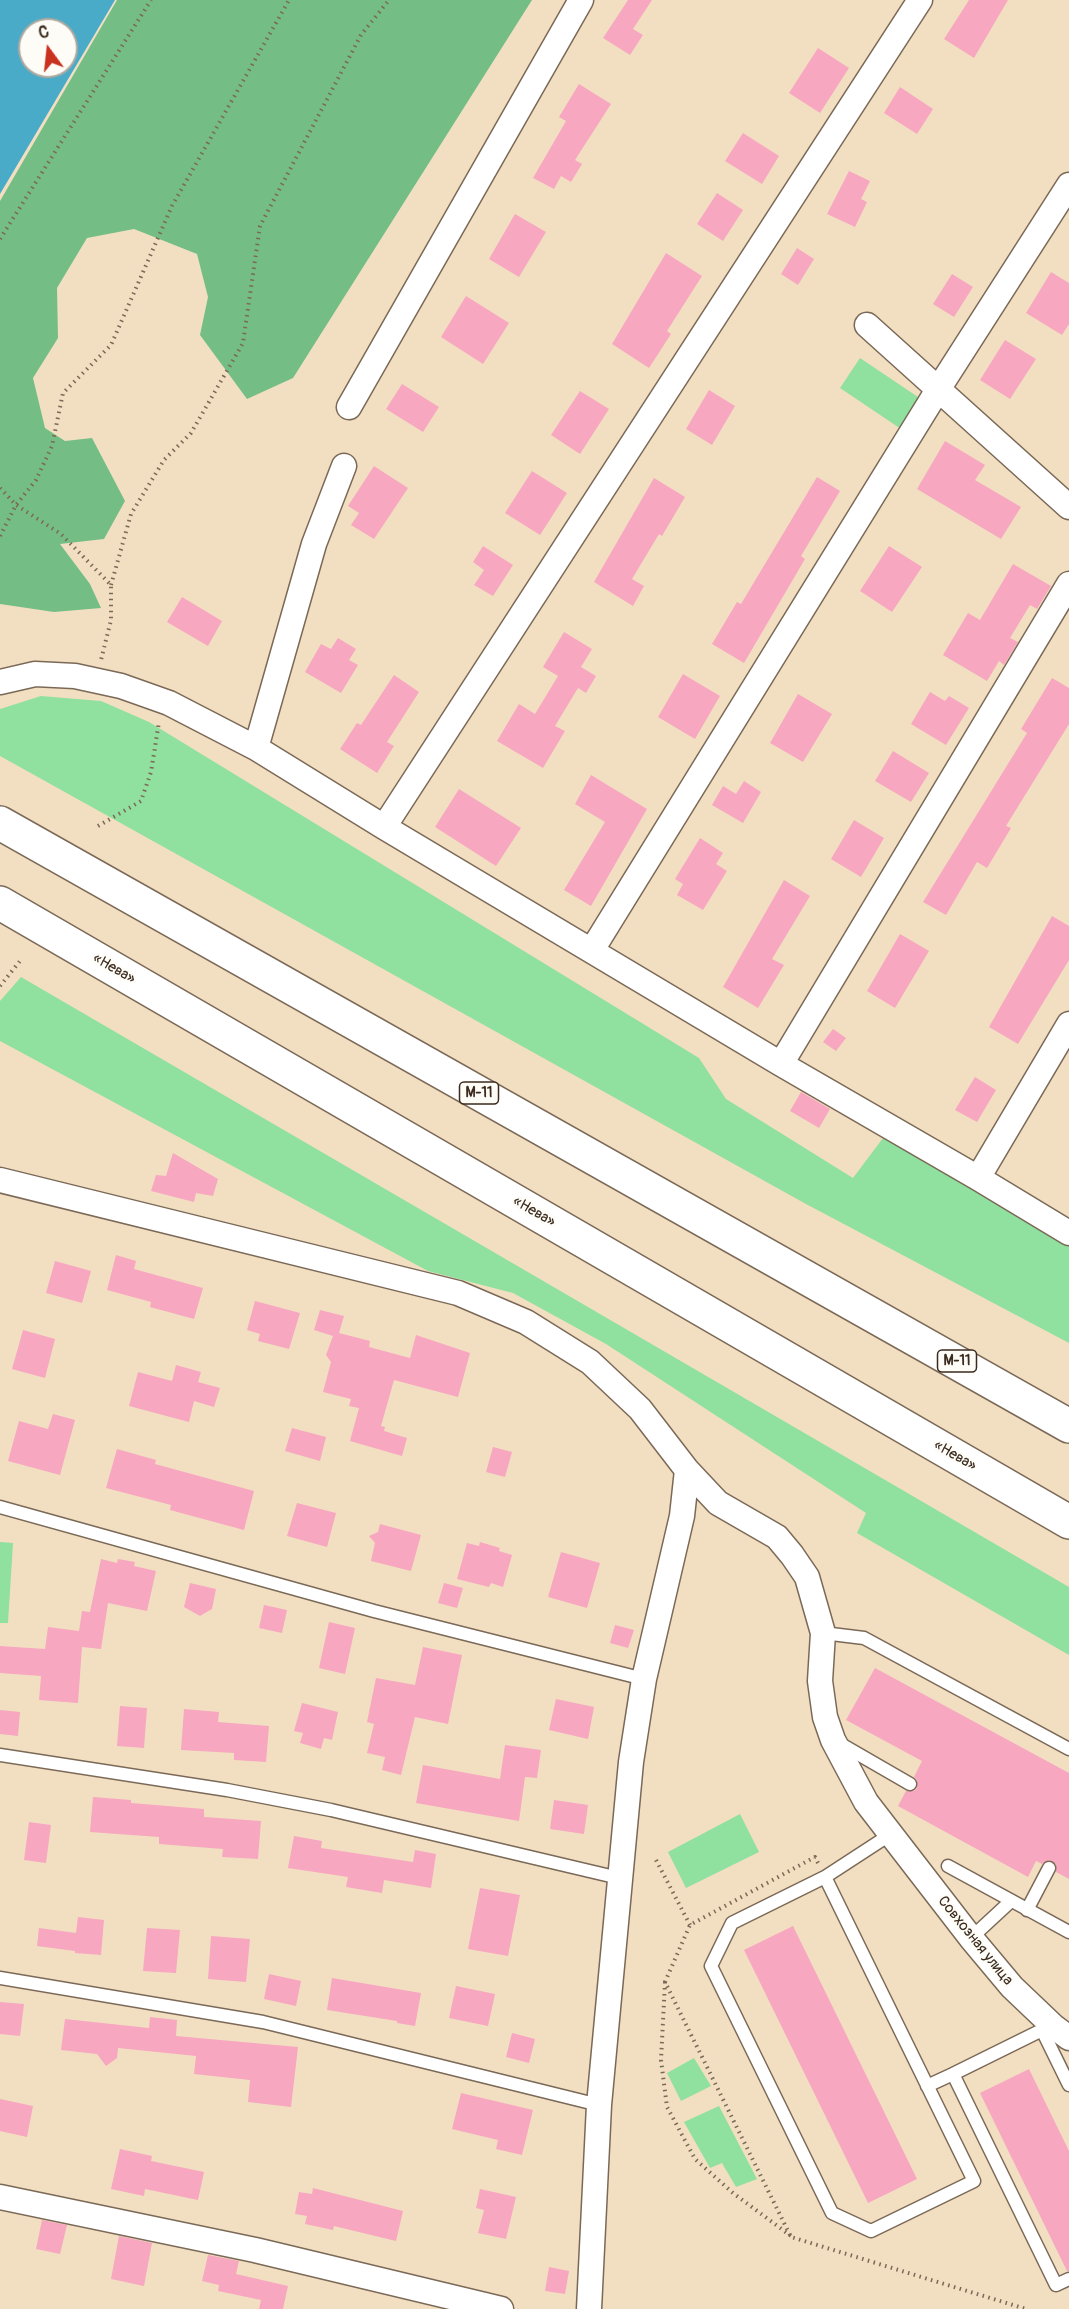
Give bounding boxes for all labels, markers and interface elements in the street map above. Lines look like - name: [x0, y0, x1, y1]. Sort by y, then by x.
- north arrow: [18, 18, 78, 78]
- text: С: [37, 22, 51, 43]
- street label: «Нева»: [89, 950, 139, 988]
- road number: М-11: [460, 1082, 498, 1104]
- street label: «Нева»: [509, 1193, 559, 1231]
- road number: М-11: [938, 1350, 976, 1372]
- street label: «Нева»: [930, 1437, 980, 1475]
- street label: Совхозная улица: [934, 1893, 1016, 1989]

